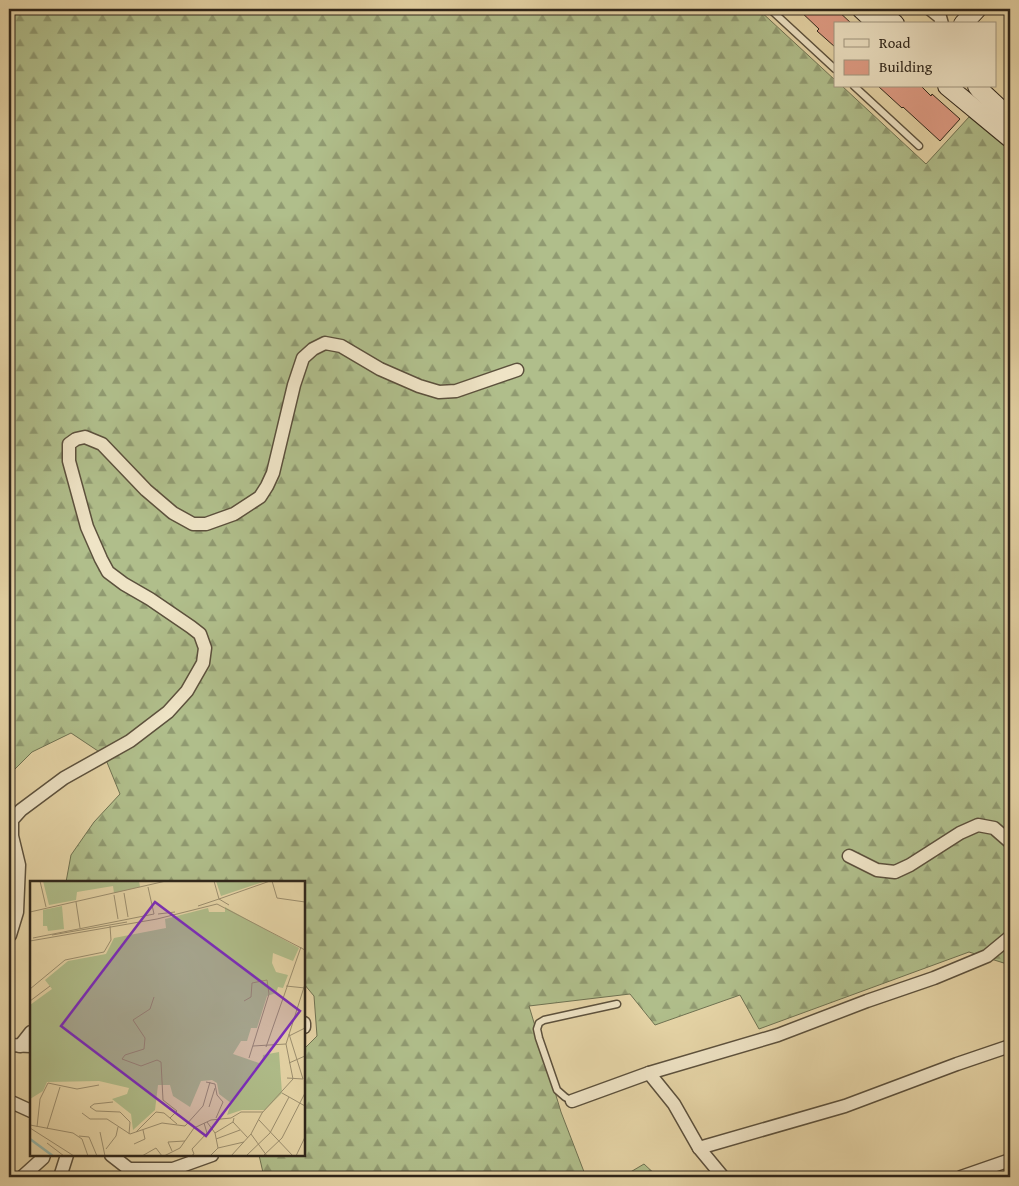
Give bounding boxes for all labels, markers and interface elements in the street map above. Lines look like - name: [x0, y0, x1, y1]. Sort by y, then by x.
- legend: [834, 22, 996, 88]
- text: Road: [879, 32, 910, 53]
- text: Building: [879, 56, 933, 77]
- inset map: [30, 881, 305, 1156]

